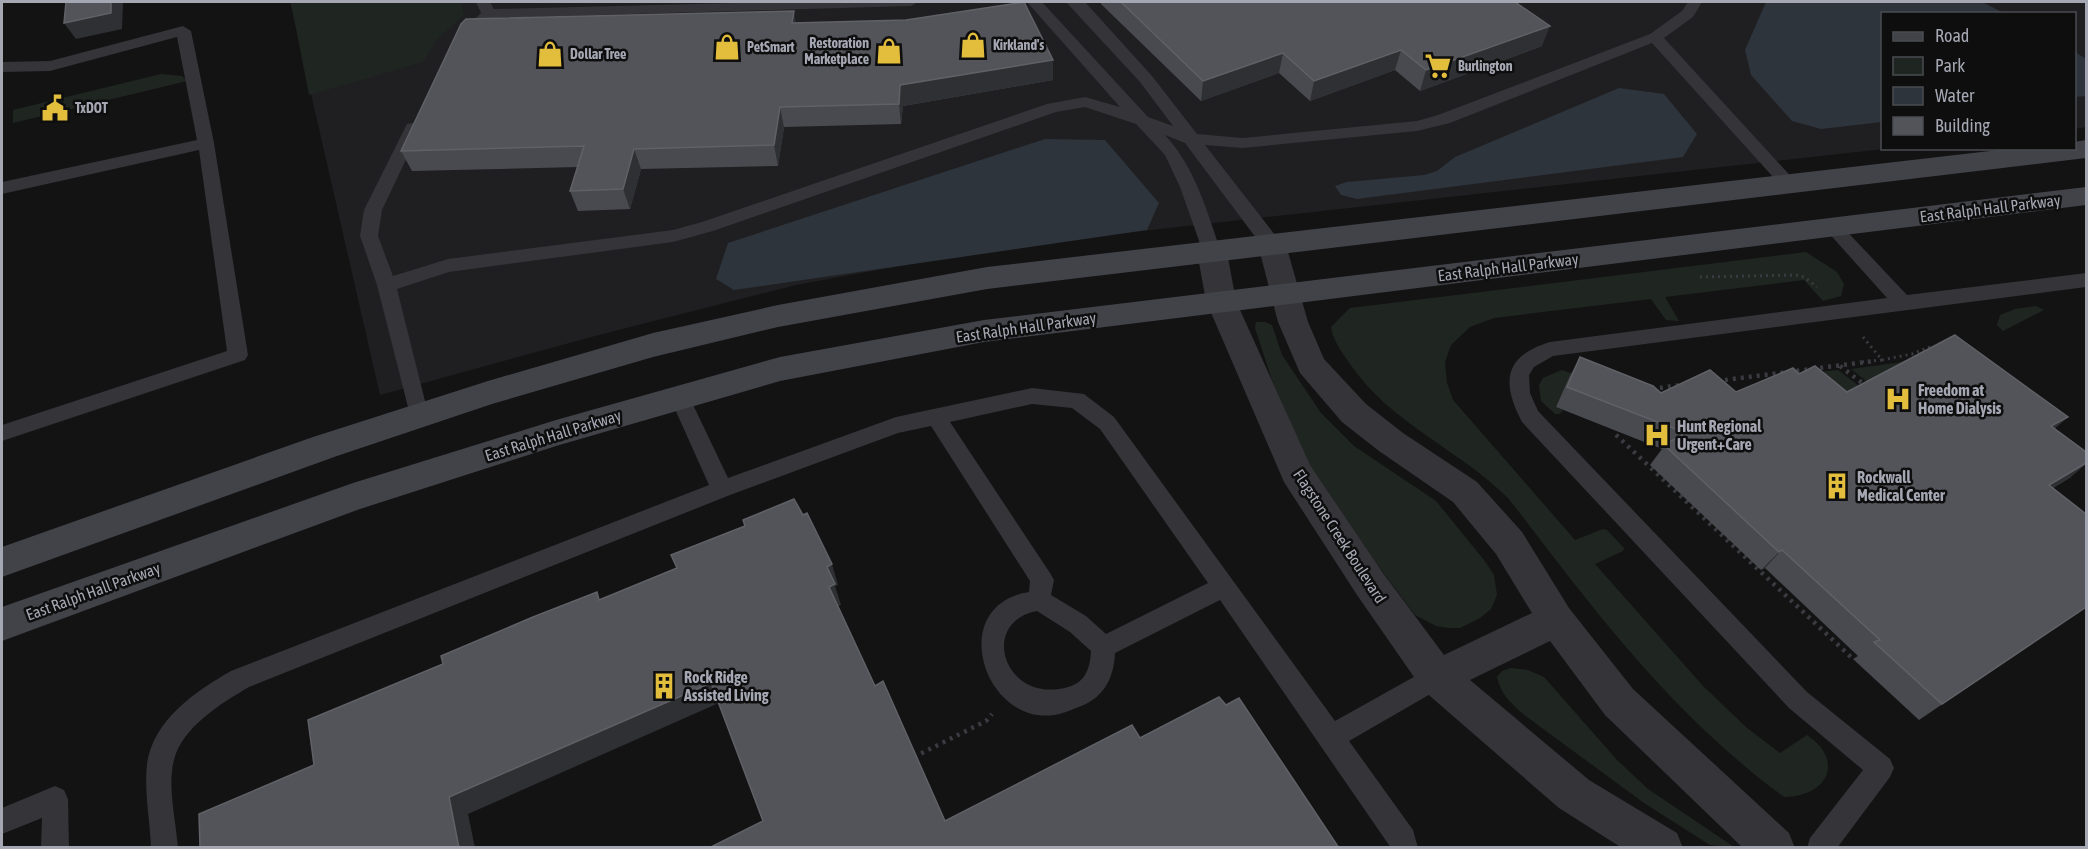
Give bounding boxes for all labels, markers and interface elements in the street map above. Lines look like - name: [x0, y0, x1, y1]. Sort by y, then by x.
- legend: [1881, 12, 2076, 150]
- text: Road: [1935, 25, 1969, 46]
- shop icon: Kirkland's: [958, 30, 988, 60]
- shop icon: PetSmart: [712, 32, 742, 62]
- place label: Restoration Marketplace: [804, 35, 869, 67]
- shop icon: Restoration Marketplace: [874, 36, 904, 66]
- place label: Kirkland's: [993, 37, 1044, 53]
- shop icon: Dollar Tree: [535, 39, 565, 69]
- place label: PetSmart: [747, 39, 795, 55]
- place label: Dollar Tree: [570, 46, 626, 62]
- supermarket icon: Burlington: [1423, 51, 1453, 81]
- text: Park: [1935, 55, 1965, 76]
- place label: Burlington: [1458, 58, 1513, 74]
- text: Water: [1935, 85, 1975, 106]
- public building icon: TxDOT: [40, 93, 70, 123]
- place label: TxDOT: [75, 100, 109, 116]
- text: Building: [1935, 115, 1990, 136]
- street label: East Ralph Hall Parkway: [1919, 190, 2062, 227]
- street label: East Ralph Hall Parkway: [1437, 249, 1580, 286]
- street label: East Ralph Hall Parkway: [955, 308, 1098, 347]
- place label: Freedom at Home Dialysis: [1918, 381, 2002, 417]
- hospital icon: Freedom at Home Dialysis: [1883, 384, 1913, 414]
- street label: East Ralph Hall Parkway: [483, 406, 624, 465]
- place label: Hunt Regional Urgent+Care: [1677, 417, 1762, 453]
- hospital icon: Hunt Regional Urgent+Care: [1642, 420, 1672, 450]
- street label: Flagstone Creek Boulevard: [1289, 466, 1390, 607]
- place label: Rockwall Medical Center: [1857, 468, 1945, 504]
- building icon: Rockwall Medical Center: [1822, 471, 1852, 501]
- street label: East Ralph Hall Parkway: [23, 558, 163, 625]
- place label: Rock Ridge Assisted Living: [683, 668, 769, 704]
- building icon: Rock Ridge Assisted Living: [649, 671, 679, 701]

